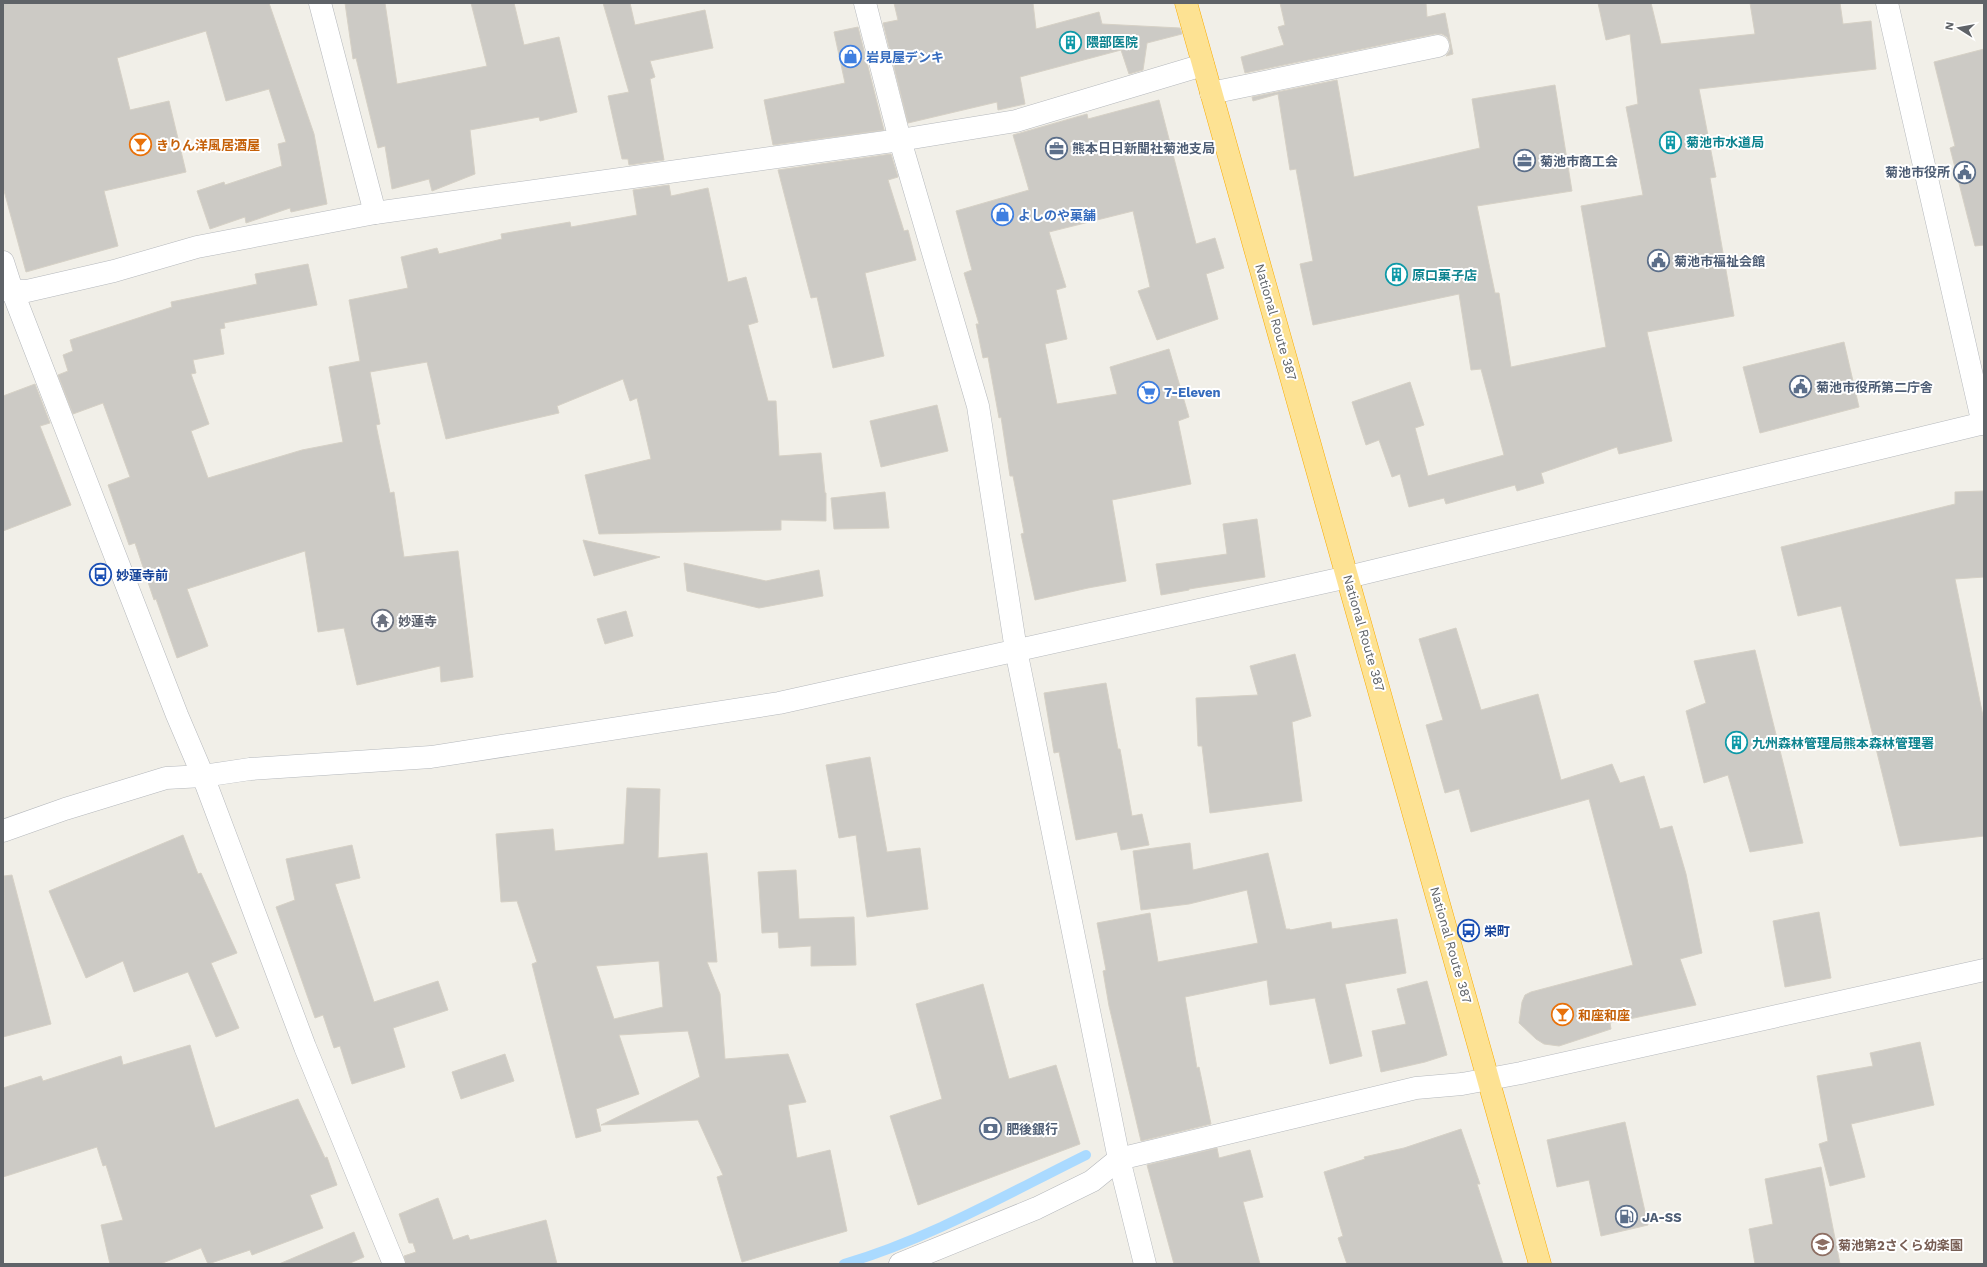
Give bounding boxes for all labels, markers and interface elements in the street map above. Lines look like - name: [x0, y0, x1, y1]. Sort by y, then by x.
- north arrow: [1939, 8, 1979, 48]
- text: N: [1943, 21, 1957, 31]
- building icon: 隈部医院: [1057, 29, 1083, 55]
- place label: 隈部医院: [1086, 35, 1138, 50]
- shop icon: 岩見屋デンキ: [838, 44, 864, 70]
- place label: 岩見屋デンキ: [866, 50, 944, 65]
- building icon: 菊池市水道局: [1658, 129, 1684, 155]
- bar icon: きりん洋風居酒屋: [128, 132, 154, 158]
- office icon: 熊本日日新聞社菊池支局: [1044, 135, 1070, 161]
- place label: 菊池市水道局: [1686, 135, 1764, 150]
- place label: きりん洋風居酒屋: [156, 138, 260, 153]
- place label: 熊本日日新聞社菊池支局: [1072, 141, 1215, 156]
- office icon: 菊池市商工会: [1511, 148, 1537, 174]
- place label: 菊池市商工会: [1540, 154, 1618, 169]
- public building icon: 菊池市役所: [1952, 159, 1978, 185]
- place label: 菊池市役所: [1885, 165, 1950, 180]
- shop icon: よしのや菓舗: [990, 202, 1016, 228]
- place label: よしのや菓舗: [1018, 208, 1096, 223]
- public building icon: 菊池市福祉会館: [1645, 248, 1671, 274]
- place label: 菊池市福祉会館: [1674, 254, 1765, 269]
- street label: National Route 387: [1252, 262, 1300, 382]
- building icon: 原口菓子店: [1384, 262, 1410, 288]
- place label: 原口菓子店: [1412, 268, 1477, 283]
- public building icon: 菊池市役所第二庁舎: [1788, 374, 1814, 400]
- supermarket icon: 7-Eleven: [1135, 379, 1161, 405]
- place label: 菊池市役所第二庁舎: [1816, 380, 1933, 395]
- place label: 7-Eleven: [1164, 385, 1221, 400]
- bus stop icon: 妙蓮寺前: [87, 562, 113, 588]
- place label: 妙蓮寺前: [116, 568, 168, 583]
- street label: National Route 387: [1340, 573, 1388, 693]
- temple icon: 妙蓮寺: [369, 608, 395, 634]
- place label: 妙蓮寺: [398, 614, 437, 629]
- building icon: 九州森林管理局熊本森林管理署: [1723, 730, 1749, 756]
- place label: 九州森林管理局熊本森林管理署: [1752, 736, 1934, 751]
- street label: National Route 387: [1427, 885, 1475, 1005]
- bus stop icon: 栄町: [1456, 918, 1482, 944]
- place label: 栄町: [1484, 924, 1510, 939]
- bar icon: 和座和座: [1550, 1002, 1576, 1028]
- place label: 和座和座: [1578, 1008, 1630, 1023]
- bank icon: 肥後銀行: [977, 1116, 1003, 1142]
- place label: 肥後銀行: [1006, 1122, 1058, 1137]
- fuel station icon: JA-SS: [1613, 1204, 1639, 1230]
- place label: JA-SS: [1642, 1210, 1682, 1225]
- school or university icon: 菊池第2さくら幼楽園: [1810, 1232, 1836, 1258]
- place label: 菊池第2さくら幼楽園: [1838, 1238, 1963, 1253]

